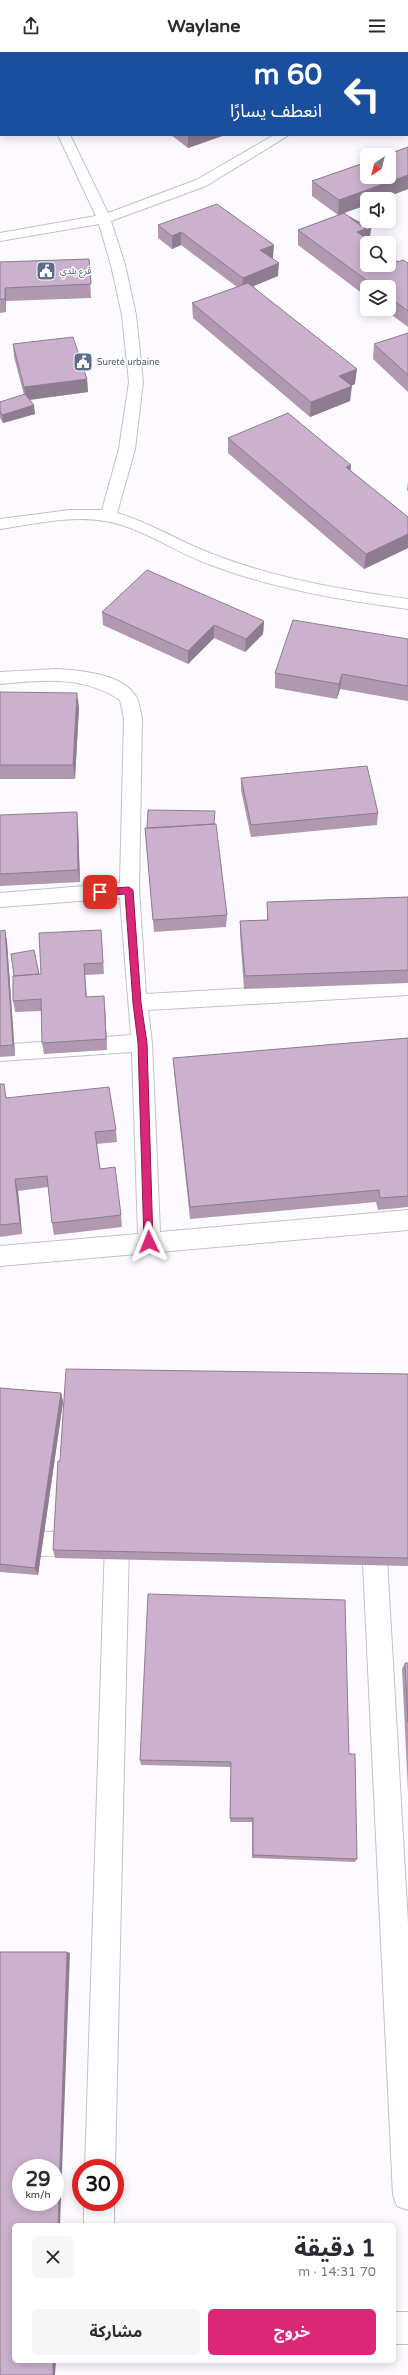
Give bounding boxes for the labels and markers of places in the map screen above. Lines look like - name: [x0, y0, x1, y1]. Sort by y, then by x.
- public building icon: فرع بلدي: [35, 260, 57, 282]
- place label: فرع بلدي: [60, 266, 91, 278]
- public building icon: Sureté urbaine: [72, 351, 94, 373]
- place label: Sureté urbaine: [97, 357, 160, 368]
- pin: [83, 875, 117, 909]

